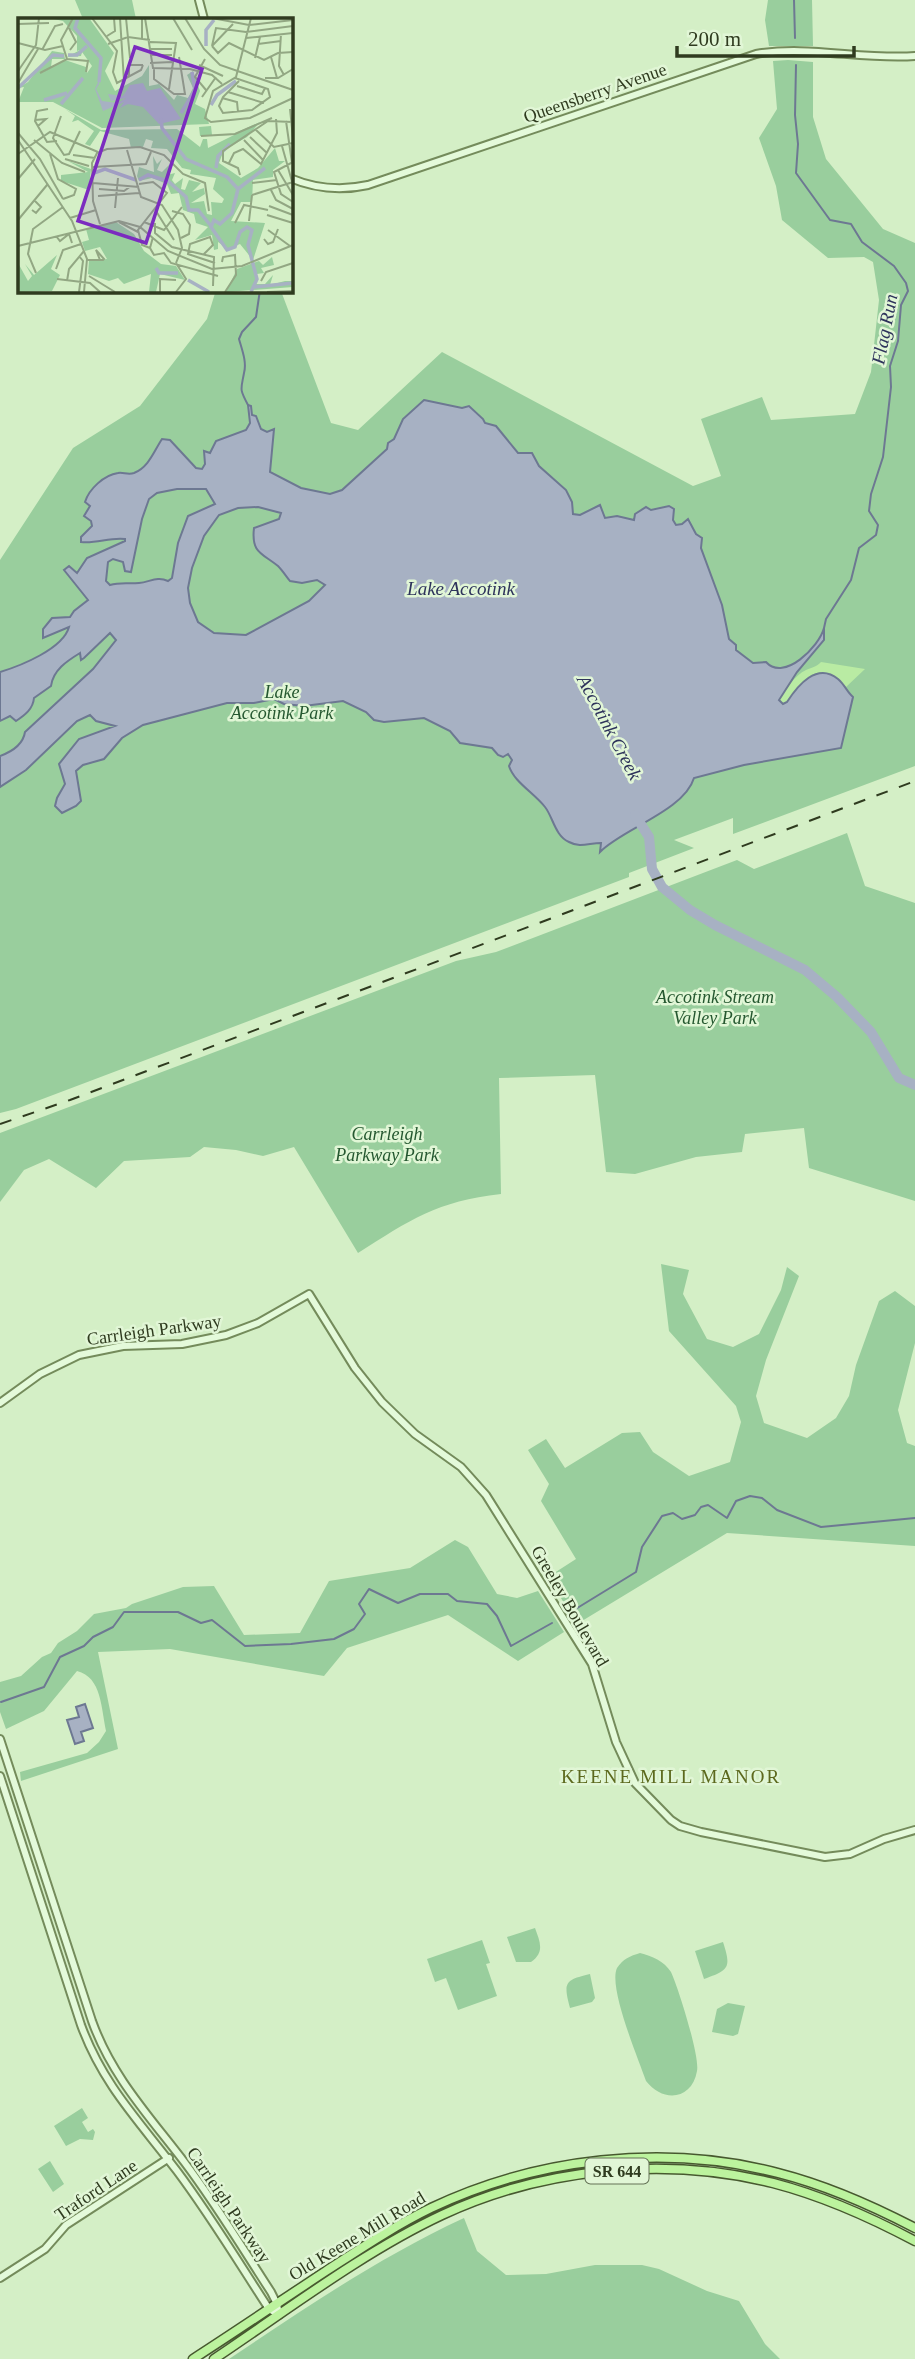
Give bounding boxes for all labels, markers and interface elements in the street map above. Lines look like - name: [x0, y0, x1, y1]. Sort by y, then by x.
- scale bar: [677, 14, 854, 58]
- inset map: [18, 18, 292, 292]
- text: 200 m: [688, 27, 741, 51]
- street label: Queensberry Avenue: [521, 59, 669, 127]
- water label: Flag Run: [867, 292, 902, 367]
- water label: Lake Accotink: [406, 578, 515, 599]
- water label: Accotink Creek: [572, 669, 646, 784]
- park label: Lake Accotink Park: [230, 682, 334, 723]
- park label: Accotink Stream Valley Park: [655, 987, 774, 1028]
- park label: Carrleigh Parkway Park: [334, 1124, 440, 1165]
- street label: Carrleigh Parkway: [86, 1311, 222, 1349]
- street label: Greeley Boulevard: [527, 1542, 613, 1670]
- district label: KEENE MILL MANOR: [561, 1766, 781, 1787]
- street label: Carrleigh Parkway: [183, 2143, 275, 2267]
- street label: Traford Lane: [51, 2155, 141, 2225]
- road number: SR 644: [586, 2158, 648, 2184]
- street label: Old Keene Mill Road: [285, 2187, 429, 2285]

